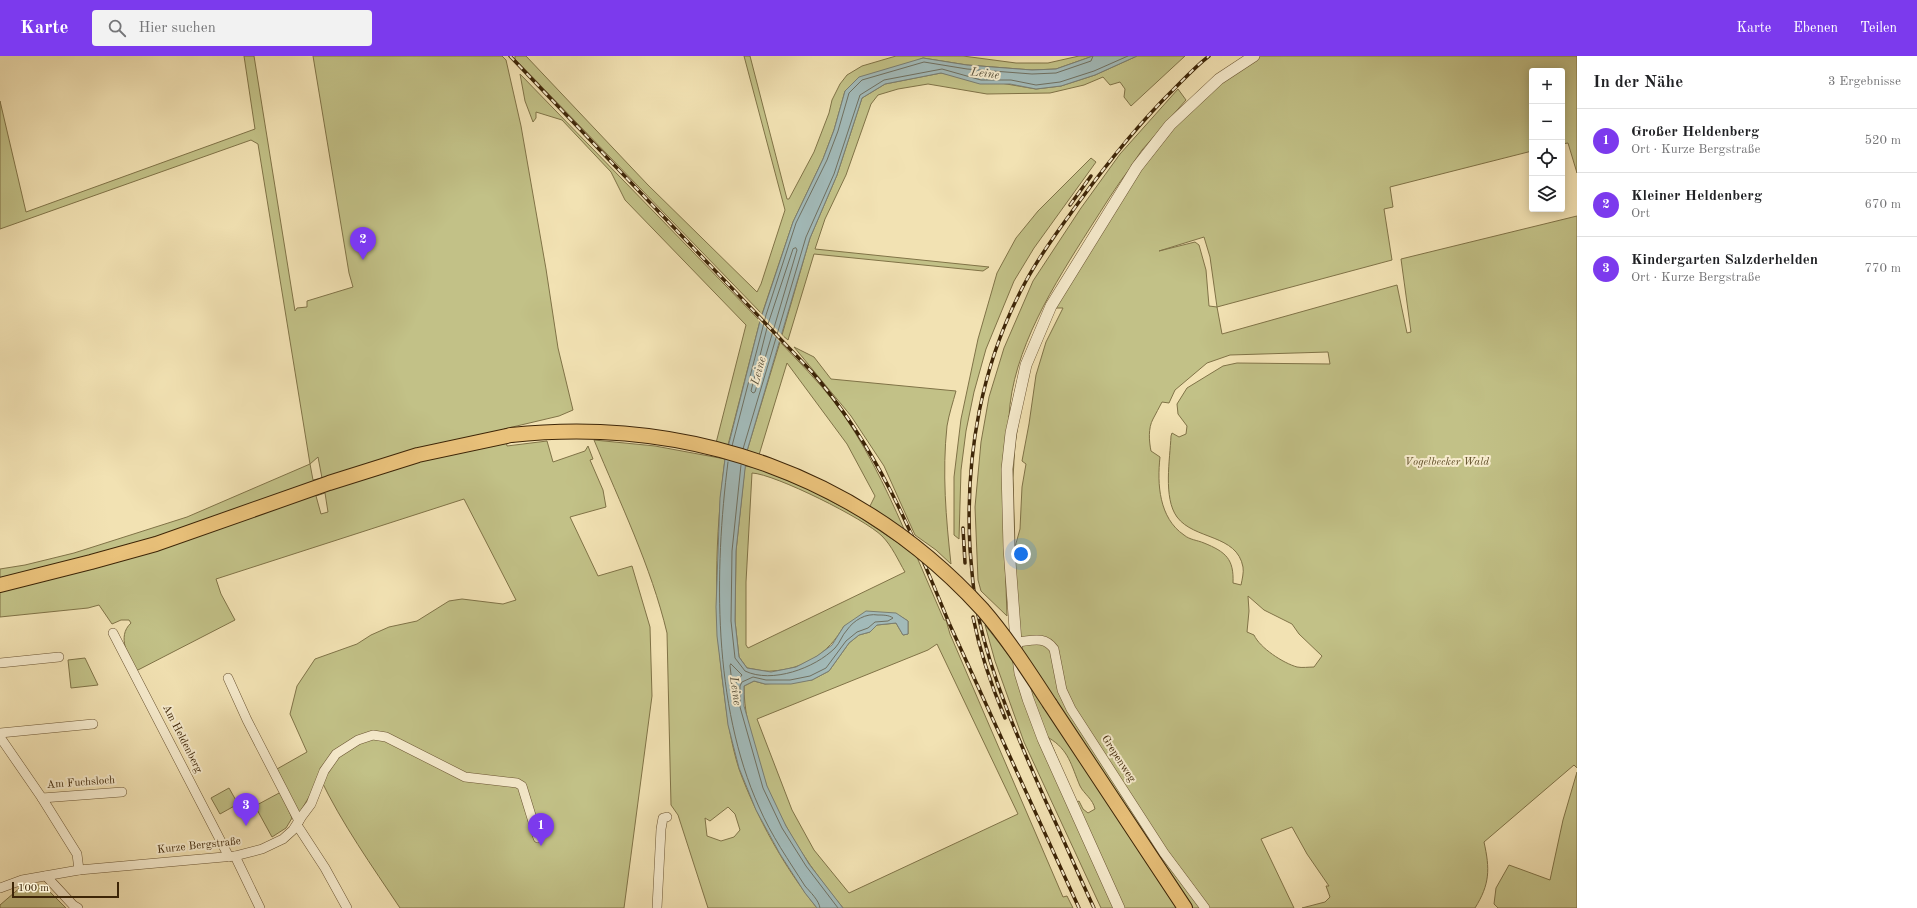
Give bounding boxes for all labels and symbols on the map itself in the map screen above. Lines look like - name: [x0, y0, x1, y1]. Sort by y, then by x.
- water label: Leine: [969, 66, 1000, 82]
- pin: 2: [350, 227, 376, 260]
- water label: Leine: [749, 355, 769, 387]
- park label: Vogelbecker Wald: [1405, 457, 1489, 468]
- your location: [1011, 544, 1031, 564]
- water label: Leine: [727, 675, 743, 706]
- street label: Am Heldenberg: [160, 703, 204, 775]
- street label: Grepenweg: [1099, 734, 1137, 784]
- street label: Am Fuchsloch: [47, 775, 115, 791]
- pin: 3: [233, 793, 259, 826]
- pin: 1: [528, 813, 554, 846]
- street label: Kurze Bergstraße: [157, 836, 241, 856]
- scale bar: [12, 880, 119, 899]

